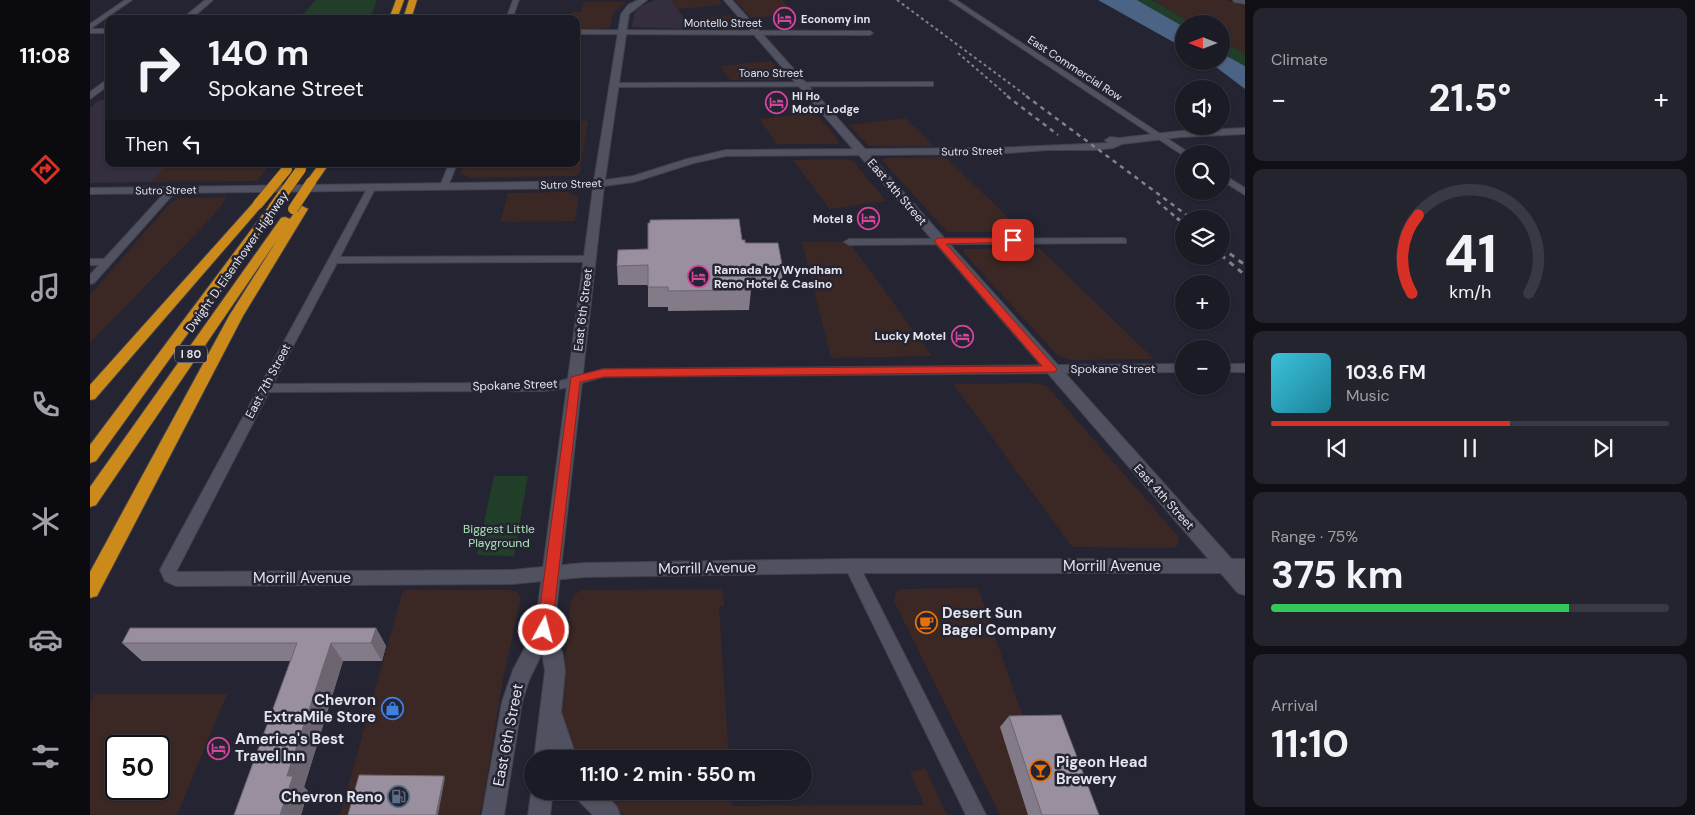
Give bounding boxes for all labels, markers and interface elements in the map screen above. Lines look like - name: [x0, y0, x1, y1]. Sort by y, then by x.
- hotel icon: Economy inn: [773, 7, 797, 31]
- place label: Economy inn: [801, 12, 870, 26]
- north arrow: [1175, 15, 1230, 70]
- map controls: [1175, 15, 1230, 395]
- street label: Montello Street: [684, 16, 762, 30]
- text: 140 m: [208, 30, 309, 76]
- street label: East Commercial Row: [1025, 32, 1125, 104]
- icon: right: [125, 35, 190, 100]
- text: 11:08: [19, 41, 71, 70]
- text: Climate: [1271, 49, 1328, 70]
- street label: Toano Street: [739, 66, 803, 80]
- text: 21.5°: [1429, 73, 1511, 123]
- text: Spokane Street: [208, 74, 364, 103]
- button: sound: [1175, 80, 1230, 135]
- text: −: [1271, 81, 1286, 118]
- text: +: [1654, 81, 1669, 118]
- place label: Hi Ho Motor Lodge: [792, 89, 860, 116]
- hotel icon: Hi Ho Motor Lodge: [764, 90, 788, 114]
- icon: left: [178, 130, 206, 158]
- text: Then: [125, 132, 168, 157]
- street label: Sutro Street: [941, 143, 1003, 159]
- button: search: [1175, 145, 1230, 200]
- icon: directions: [28, 152, 63, 187]
- street label: East 4th Street: [864, 155, 930, 229]
- street label: Sutro Street: [540, 176, 602, 192]
- street label: Sutro Street: [135, 182, 197, 198]
- street label: Dwight D. Eisenhower Highway: [182, 188, 292, 336]
- hotel icon: Motel 8: [857, 207, 881, 231]
- button: layers: [1175, 210, 1230, 265]
- place label: Motel 8: [813, 212, 853, 226]
- pin: [992, 219, 1034, 261]
- text: 41: [1444, 220, 1496, 288]
- icon: arrive: [999, 226, 1027, 254]
- place label: Ramada by Wyndham Reno Hotel & Casino: [714, 262, 842, 292]
- hotel icon: Ramada by Wyndham Reno Hotel & Casino: [686, 265, 710, 289]
- street label: East 6th Street: [570, 267, 596, 352]
- icon: music: [28, 270, 63, 305]
- button: +: [1175, 275, 1230, 330]
- text: km/h: [1449, 280, 1491, 304]
- hotel icon: Lucky Motel: [950, 324, 974, 348]
- place label: Lucky Motel: [874, 328, 946, 344]
- button: −: [1175, 340, 1230, 395]
- street label: East 7th Street: [242, 341, 294, 421]
- road number: I 80: [175, 346, 207, 362]
- text: 103.6 FM: [1346, 360, 1426, 385]
- street label: Spokane Street: [1070, 361, 1156, 377]
- street label: Spokane Street: [472, 376, 558, 394]
- text: Music: [1346, 385, 1390, 406]
- icon: phone: [28, 387, 63, 422]
- icon: previous: [1323, 434, 1351, 462]
- icon: pause: [1456, 434, 1484, 462]
- icon: next: [1589, 434, 1617, 462]
- street label: East 4th Street: [1130, 461, 1198, 533]
- icon: climate: [28, 504, 63, 539]
- park label: Biggest Little Playground: [463, 521, 535, 551]
- text: Range · 75%: [1271, 526, 1358, 547]
- text: 375 km: [1271, 550, 1403, 600]
- street label: Morrill Avenue: [1063, 556, 1161, 576]
- street label: Morrill Avenue: [658, 557, 756, 579]
- street label: Morrill Avenue: [253, 568, 351, 588]
- position arrow: [517, 603, 569, 655]
- place label: Desert Sun Bagel Company: [942, 603, 1057, 640]
- cafe icon: Desert Sun Bagel Company: [914, 610, 938, 634]
- icon: car: [28, 622, 63, 657]
- street label: East 6th Street: [488, 682, 528, 788]
- place label: Chevron ExtraMile Store: [264, 690, 376, 727]
- text: Arrival: [1271, 695, 1318, 716]
- shop icon: Chevron ExtraMile Store: [380, 697, 404, 721]
- text: 11:10: [1271, 719, 1349, 769]
- place label: America's Best Travel Inn: [235, 729, 344, 766]
- speed limit sign: 50: [105, 735, 170, 800]
- hotel icon: America's Best Travel Inn: [207, 736, 231, 760]
- icon: filters: [28, 739, 63, 774]
- place label: Pigeon Head Brewery: [1056, 752, 1147, 789]
- bar icon: Pigeon Head Brewery: [1028, 759, 1052, 783]
- text: 11:10 · 2 min · 550 m: [580, 762, 756, 787]
- fuel station icon: Chevron Reno: [387, 785, 411, 809]
- place label: Chevron Reno: [281, 787, 383, 807]

